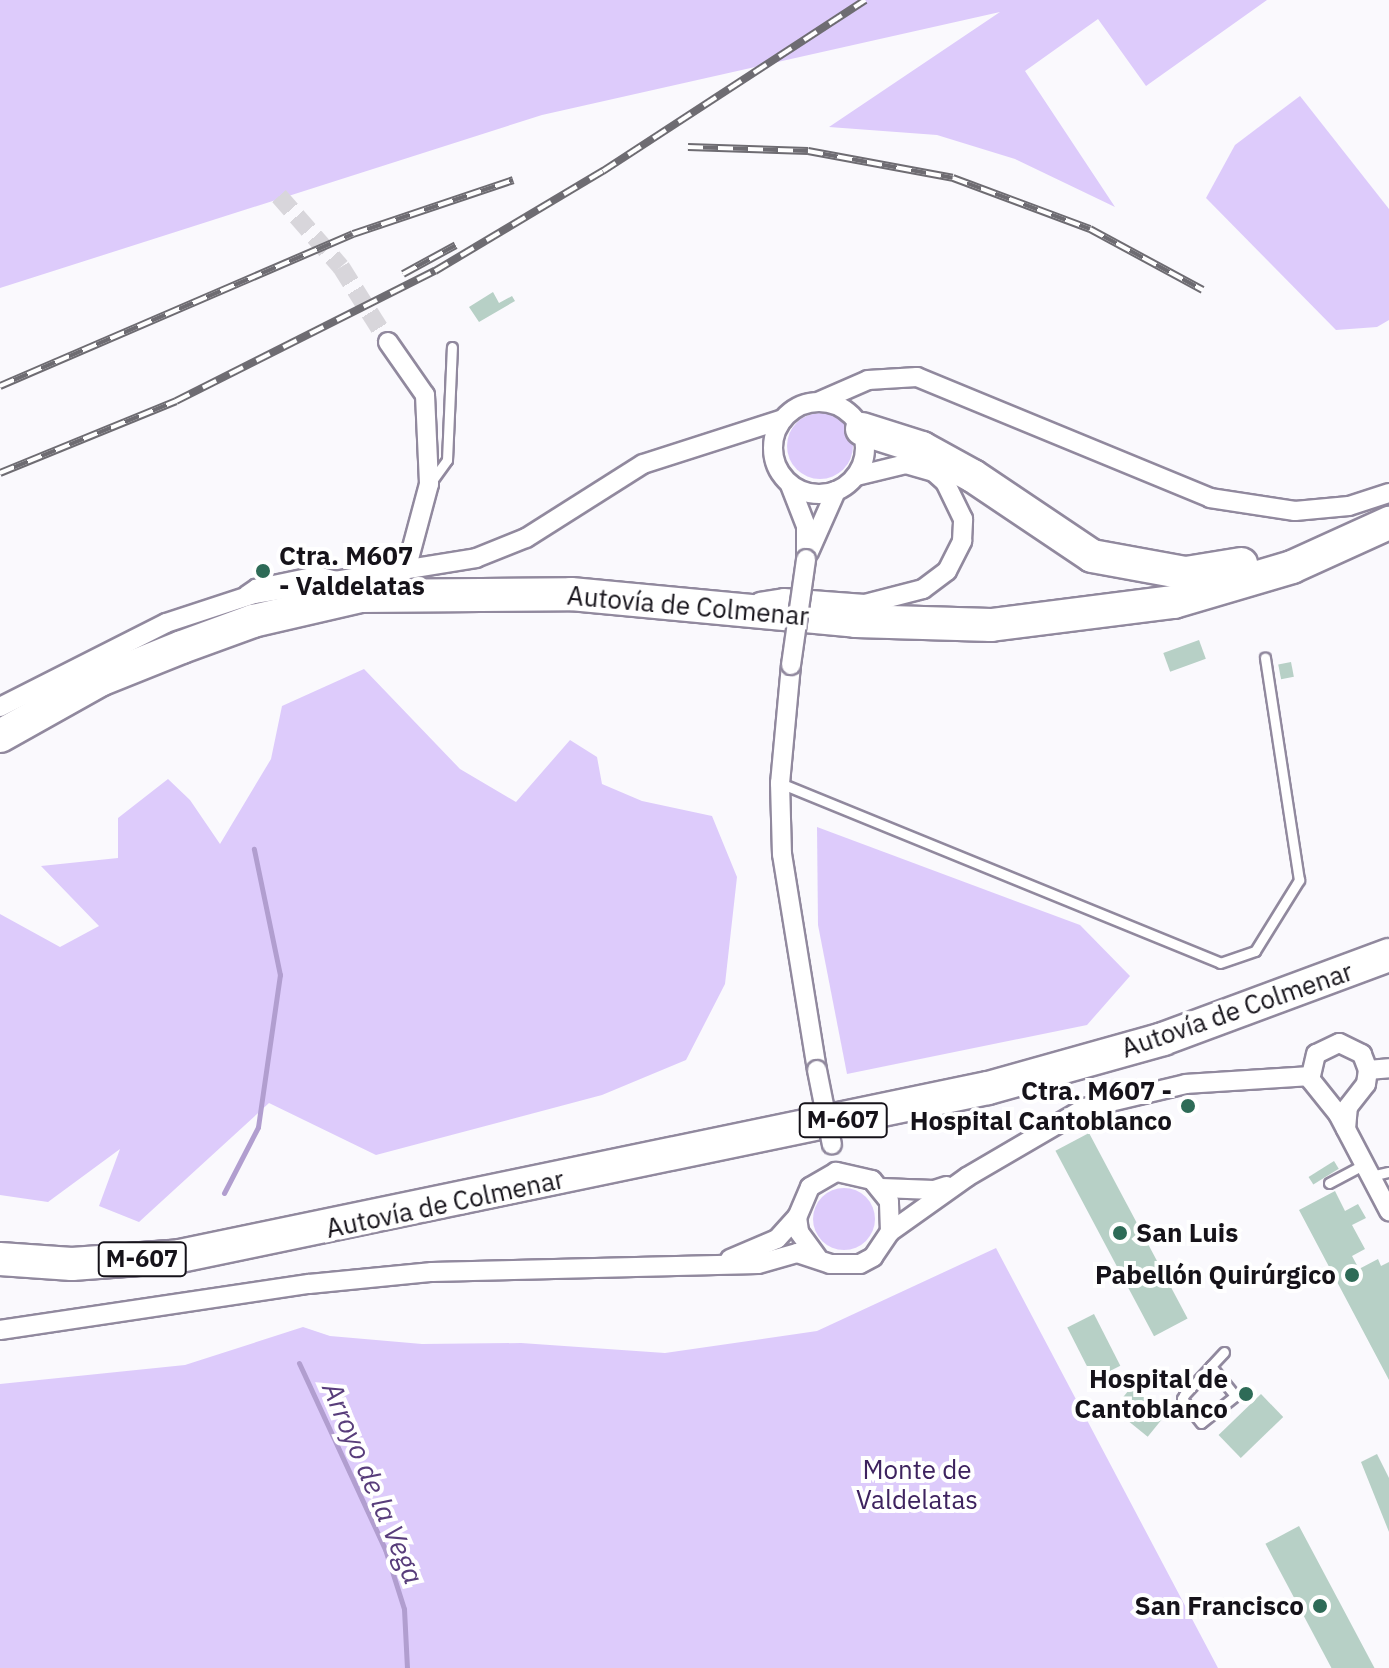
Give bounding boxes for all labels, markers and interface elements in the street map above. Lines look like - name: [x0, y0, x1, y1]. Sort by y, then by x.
- place label: Ctra. M607 - Valdelatas: [279, 540, 425, 602]
- marker: Ctra. M607 - Valdelatas: [254, 562, 272, 580]
- street label: Autovía de Colmenar: [566, 580, 810, 632]
- street label: Autovía de Colmenar: [1117, 956, 1357, 1064]
- place label: Ctra. M607 - Hospital Cantoblanco: [910, 1075, 1172, 1136]
- marker: Ctra. M607 - Hospital Cantoblanco: [1179, 1097, 1197, 1115]
- road number: M-607: [797, 1100, 889, 1140]
- street label: Autovía de Colmenar: [323, 1164, 567, 1244]
- place label: San Luis: [1136, 1217, 1238, 1249]
- marker: San Luis: [1111, 1224, 1129, 1242]
- road number: M-607: [96, 1239, 188, 1279]
- place label: Pabellón Quirúrgico: [1095, 1259, 1336, 1291]
- marker: Pabellón Quirúrgico: [1343, 1266, 1361, 1284]
- place label: Hospital de Cantoblanco: [1074, 1363, 1228, 1424]
- water label: Arroyo de la Vega: [315, 1377, 431, 1589]
- marker: Hospital de Cantoblanco: [1235, 1383, 1257, 1405]
- park label: Monte de Valdelatas: [856, 1454, 978, 1516]
- place label: San Francisco: [1135, 1590, 1304, 1622]
- marker: San Francisco: [1311, 1597, 1329, 1615]

